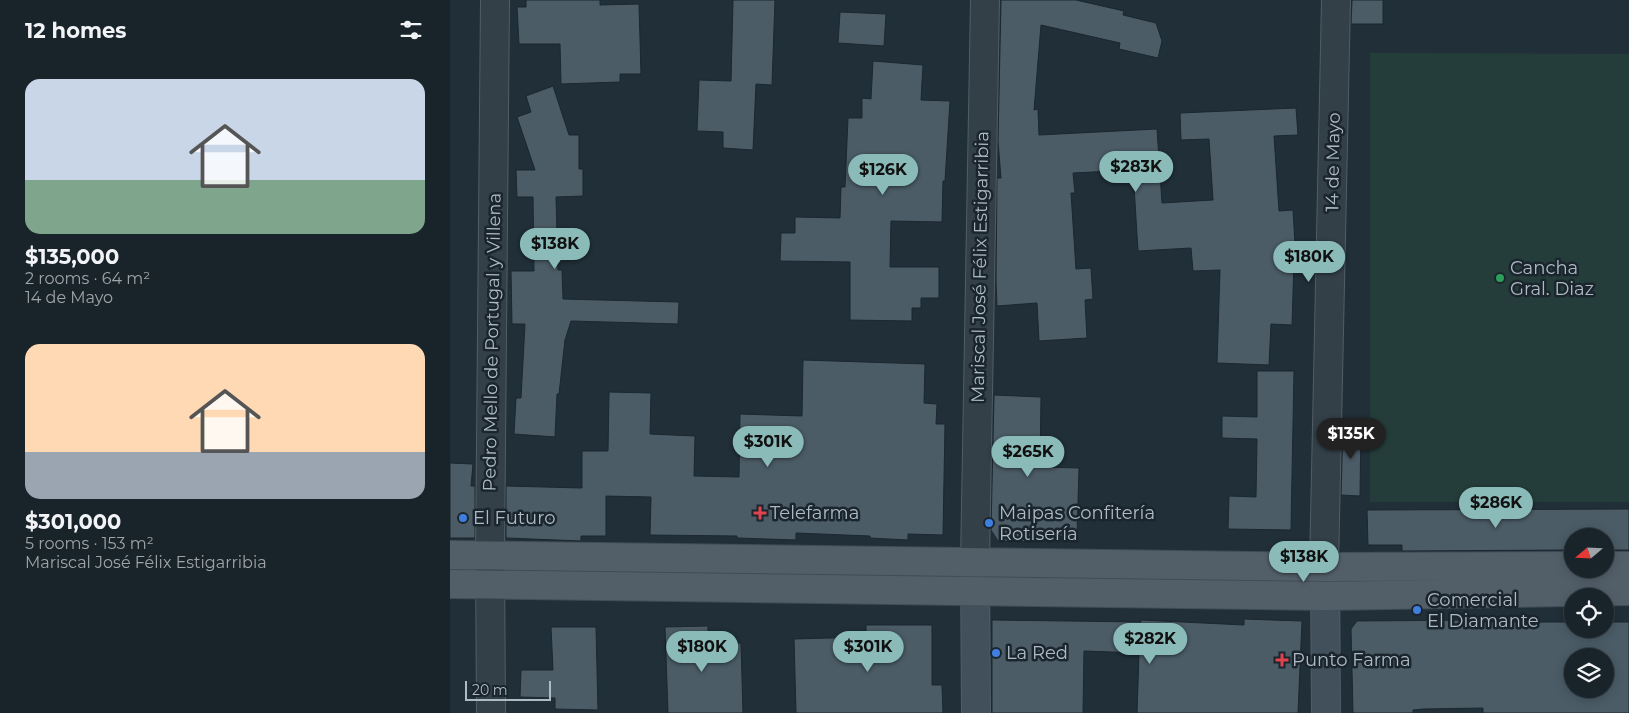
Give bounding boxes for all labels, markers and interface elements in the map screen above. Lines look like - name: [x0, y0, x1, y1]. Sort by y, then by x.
- icon: filters: [397, 16, 425, 44]
- text: 12 homes: [25, 18, 126, 43]
- icon: home: [180, 111, 270, 201]
- street label: 14 de Mayo: [1321, 112, 1345, 212]
- street label: Mariscal José Félix Estigarribia: [967, 131, 993, 403]
- pin: $283K: [1101, 150, 1171, 193]
- pin: $126K: [848, 154, 918, 196]
- text: $283K: [1110, 157, 1162, 176]
- text: $126K: [859, 160, 907, 179]
- street label: Pedro Mello de Portugal y Villena: [478, 193, 506, 491]
- pin: $138K: [520, 228, 590, 270]
- text: $138K: [531, 234, 579, 253]
- pin: $180K: [1274, 240, 1344, 283]
- text: $135,000: [25, 244, 119, 269]
- text: $180K: [1284, 247, 1334, 266]
- place label: Cancha Gral. Diaz: [1510, 257, 1594, 300]
- text: 2 rooms · 64 m²: [25, 269, 150, 288]
- marker: Cancha Gral. Diaz: [1494, 272, 1506, 284]
- text: 14 de Mayo: [25, 288, 113, 307]
- icon: home: [180, 376, 270, 466]
- pin: $135K: [1316, 418, 1386, 460]
- text: $135K: [1328, 424, 1375, 443]
- pin: $301K: [733, 426, 803, 468]
- text: $301K: [744, 432, 792, 451]
- pin: $265K: [993, 436, 1063, 478]
- text: $265K: [1002, 442, 1054, 461]
- pin: $286K: [1461, 486, 1531, 529]
- text: $286K: [1470, 493, 1522, 512]
- place label: Telefarma: [770, 502, 859, 524]
- place label: Maipas Confitería Rotisería: [999, 502, 1155, 545]
- place label: El Futuro: [473, 507, 555, 529]
- marker: Telefarma: [754, 507, 766, 519]
- text: $301,000: [25, 509, 121, 534]
- marker: El Futuro: [457, 512, 469, 524]
- marker: Maipas Confitería Rotisería: [983, 517, 995, 529]
- north arrow: [1564, 528, 1614, 578]
- map controls: [1564, 528, 1614, 698]
- text: 5 rooms · 153 m²: [25, 534, 154, 553]
- pin: $138K: [1269, 540, 1339, 583]
- text: $138K: [1280, 547, 1328, 566]
- text: Mariscal José Félix Estigarribia: [25, 553, 267, 572]
- button: locate: [1564, 588, 1614, 638]
- place label: Comercial El Diamante: [1427, 589, 1539, 632]
- marker: Comercial El Diamante: [1411, 604, 1423, 616]
- pin: $282K: [1115, 622, 1185, 665]
- text: $282K: [1124, 629, 1176, 648]
- pin: $180K: [667, 630, 737, 673]
- pin: $301K: [833, 630, 903, 673]
- text: $180K: [677, 637, 727, 656]
- text: $301K: [844, 637, 892, 656]
- place label: La Red: [1006, 642, 1068, 664]
- marker: La Red: [990, 647, 1002, 659]
- button: layers: [1564, 648, 1614, 698]
- place label: Punto Farma: [1292, 649, 1411, 671]
- marker: Punto Farma: [1276, 654, 1288, 666]
- scale bar: [465, 678, 551, 701]
- text: 20 m: [472, 681, 508, 699]

